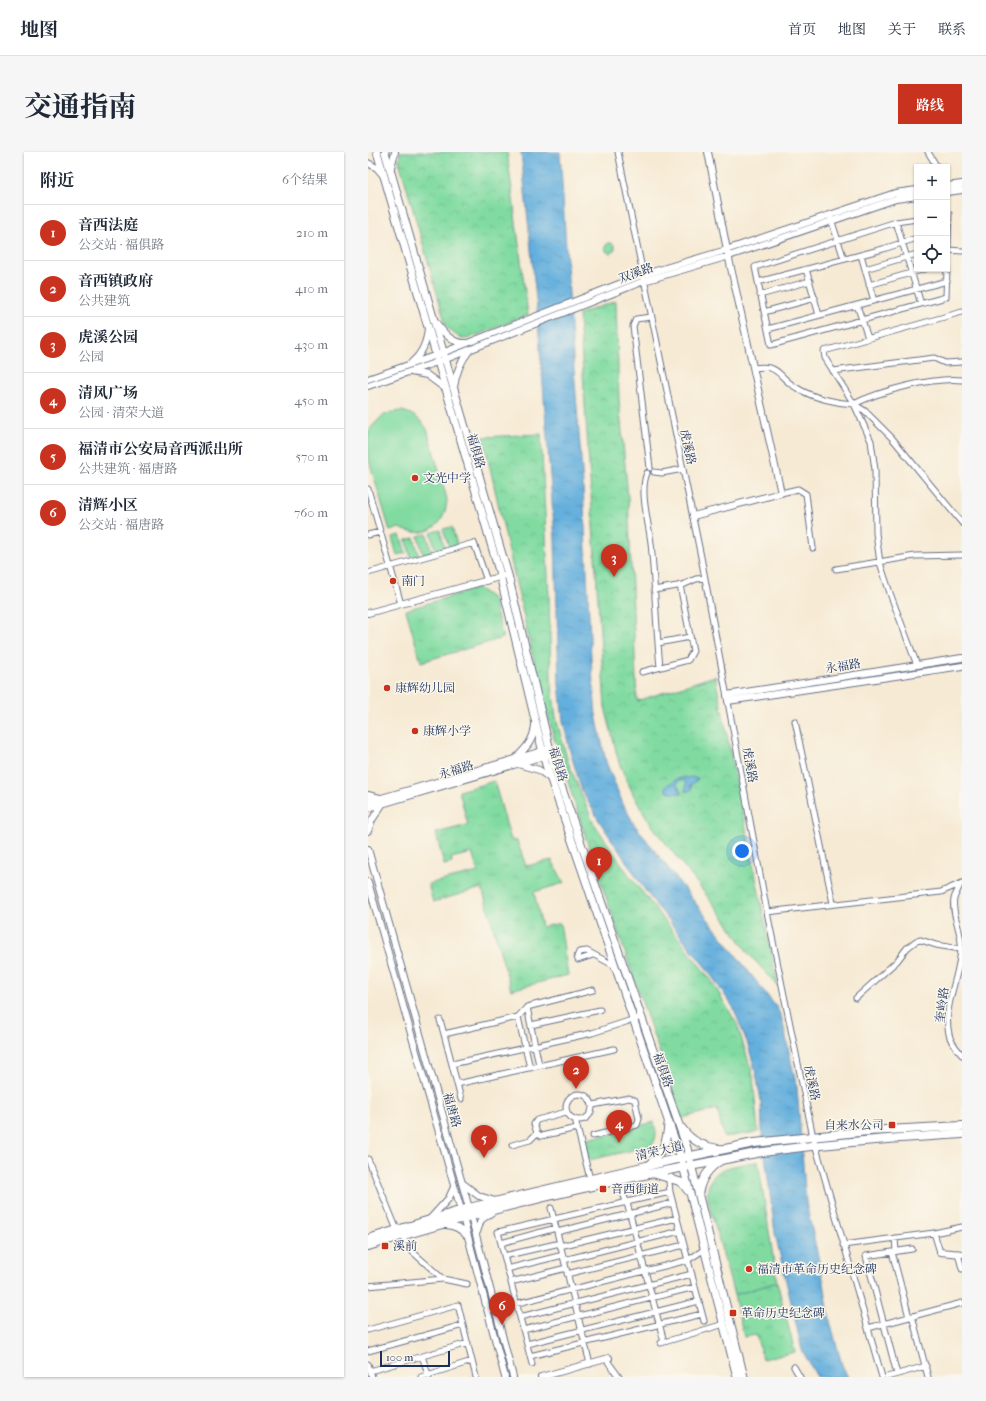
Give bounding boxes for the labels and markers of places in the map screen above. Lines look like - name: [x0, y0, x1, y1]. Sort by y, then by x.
- place label: 文光中学: [423, 471, 471, 485]
- marker: 文光中学: [410, 473, 420, 483]
- pin: 3: [601, 544, 627, 577]
- place label: 南门: [401, 574, 425, 588]
- marker: 南门: [388, 576, 398, 586]
- place label: 康辉幼儿园: [395, 681, 455, 695]
- marker: 康辉幼儿园: [382, 683, 392, 693]
- place label: 康辉小学: [423, 724, 471, 738]
- marker: 康辉小学: [410, 726, 420, 736]
- pin: 1: [586, 847, 612, 880]
- pin: 2: [563, 1056, 589, 1089]
- pin: 4: [606, 1110, 632, 1143]
- place label: 自来水公司: [824, 1118, 884, 1132]
- marker: 自来水公司: [887, 1120, 897, 1130]
- pin: 5: [471, 1125, 497, 1158]
- place label: 音西街道: [611, 1182, 659, 1196]
- marker: 音西街道: [598, 1184, 608, 1194]
- place label: 溪前: [393, 1239, 417, 1253]
- marker: 溪前: [380, 1241, 390, 1251]
- place label: 福清市革命历史纪念碑: [757, 1262, 877, 1276]
- marker: 福清市革命历史纪念碑: [744, 1264, 754, 1274]
- pin: 6: [489, 1292, 515, 1325]
- place label: 革命历史纪念碑: [741, 1306, 825, 1320]
- marker: 革命历史纪念碑: [728, 1308, 738, 1318]

